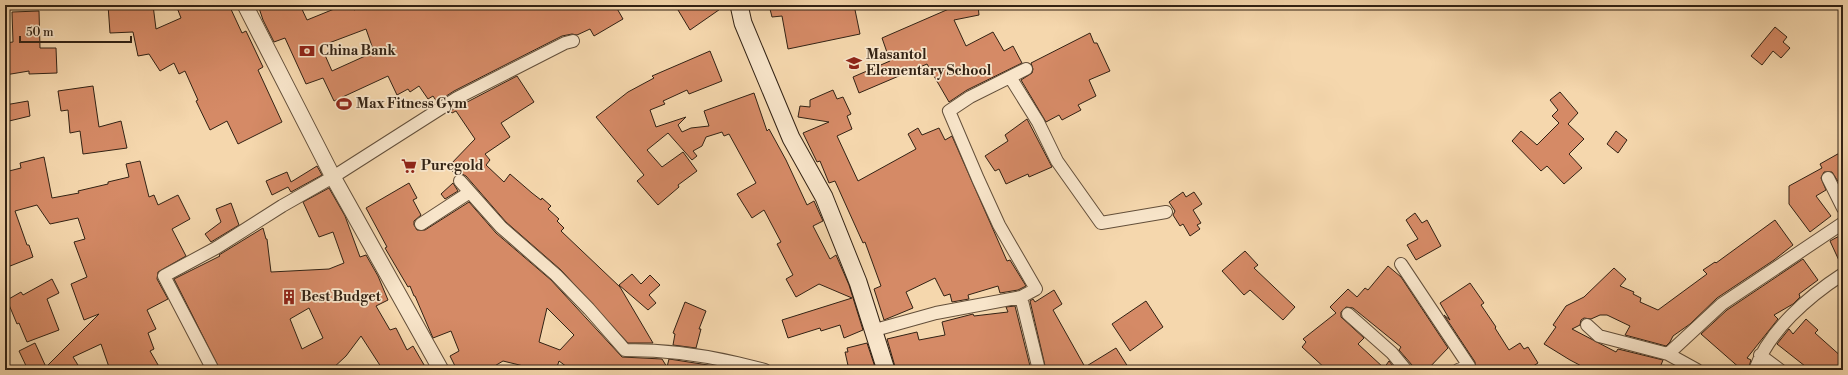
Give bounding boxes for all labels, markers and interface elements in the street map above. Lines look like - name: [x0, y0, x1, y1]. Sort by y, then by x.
- scale bar: [20, 18, 131, 44]
- text: 50 m: [26, 25, 54, 40]
- bank icon: China Bank: [298, 42, 316, 60]
- place label: China Bank: [319, 42, 396, 60]
- place label: Masantol Elementary School: [866, 46, 992, 80]
- school or university icon: Masantol Elementary School: [845, 54, 863, 72]
- sports icon: Max Fitness Gym: [335, 95, 353, 113]
- place label: Max Fitness Gym: [356, 95, 467, 113]
- supermarket icon: Puregold: [400, 157, 418, 175]
- place label: Puregold: [421, 157, 484, 175]
- building icon: Best Budget: [280, 288, 298, 306]
- place label: Best Budget: [301, 288, 382, 306]

